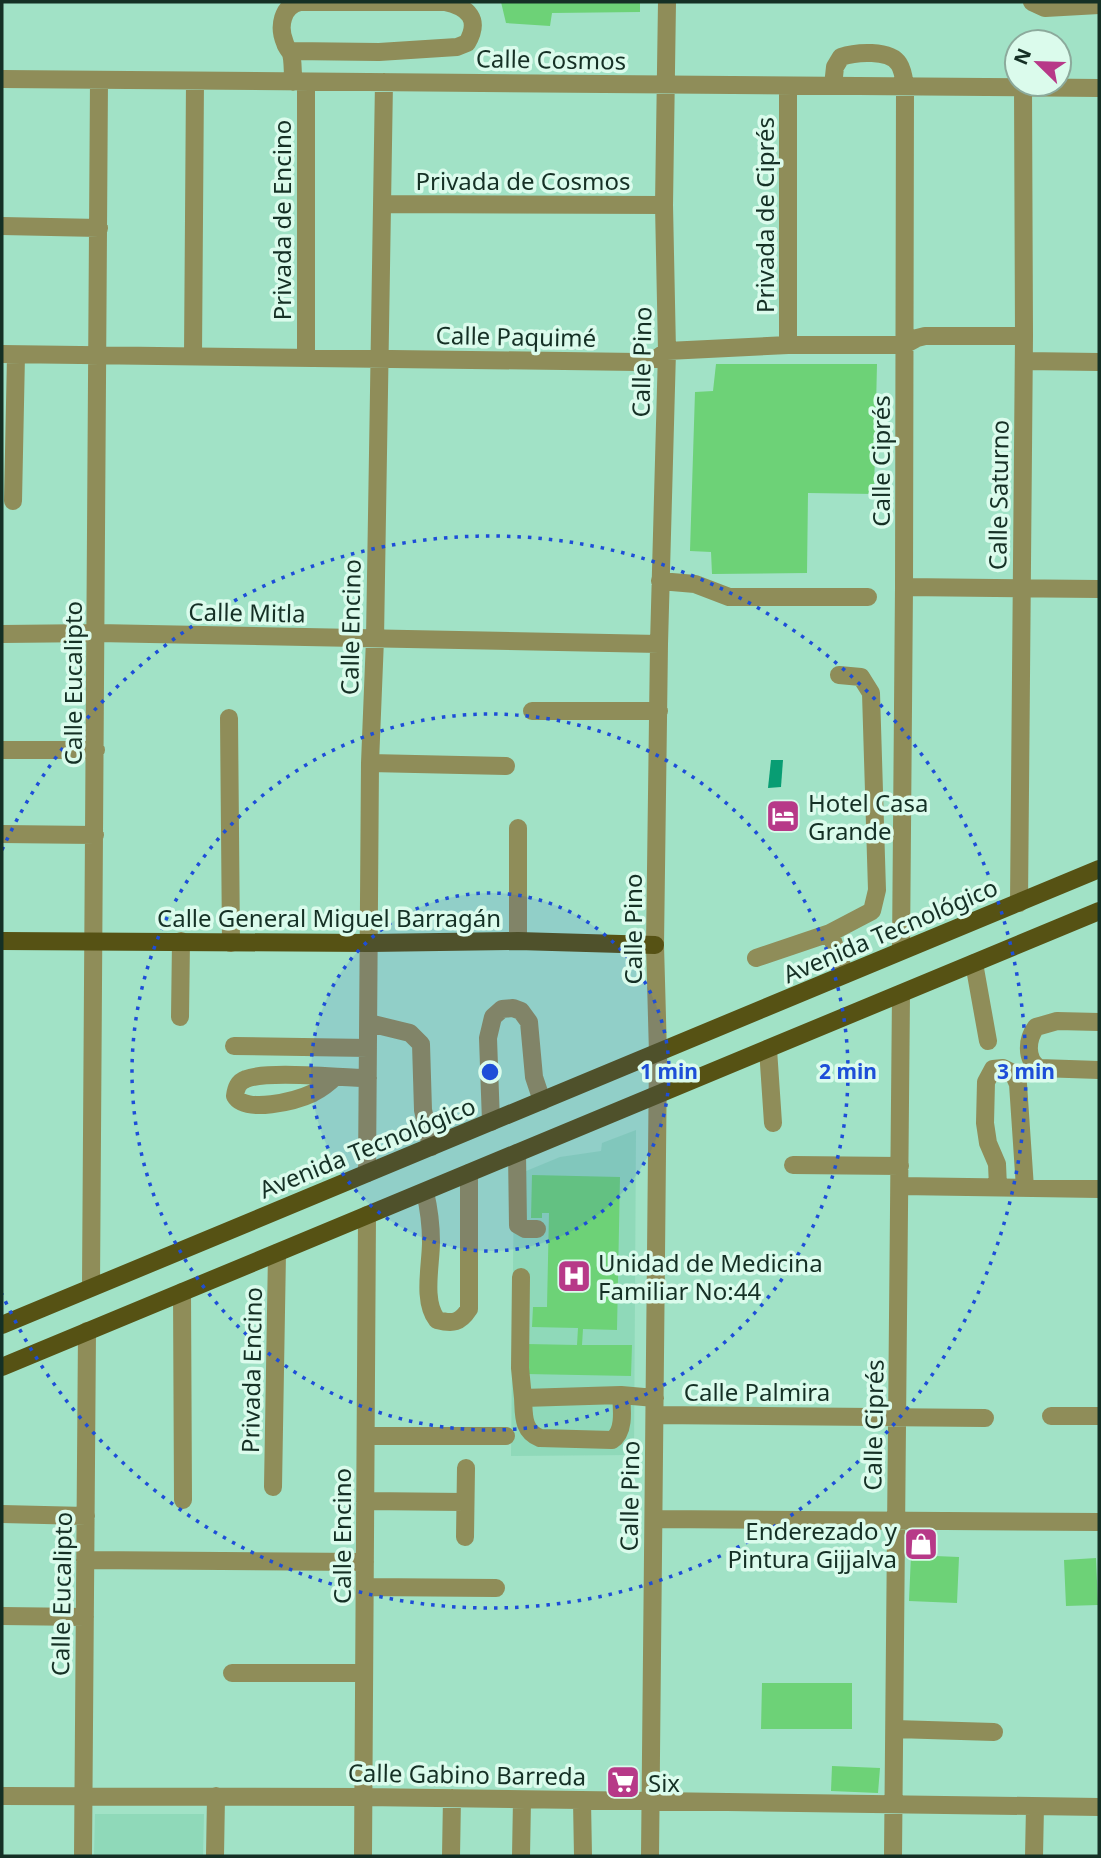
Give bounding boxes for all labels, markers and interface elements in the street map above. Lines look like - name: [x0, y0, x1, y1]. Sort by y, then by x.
- north arrow: [1003, 28, 1073, 98]
- street label: Calle Cosmos: [476, 41, 626, 77]
- text: N: [1007, 44, 1037, 69]
- street label: Privada de Ciprés: [748, 117, 781, 313]
- street label: Privada de Encino: [265, 120, 298, 320]
- street label: Privada de Cosmos: [416, 164, 630, 197]
- street label: Calle Pino: [624, 306, 658, 418]
- street label: Calle Paquimé: [435, 318, 597, 354]
- street label: Calle Ciprés: [864, 395, 897, 527]
- street label: Calle Saturno: [980, 420, 1016, 570]
- street label: Calle Encino: [332, 559, 368, 695]
- street label: Calle Mitla: [188, 594, 306, 630]
- street label: Calle Eucalipto: [56, 601, 89, 765]
- place label: Hotel Casa Grande: [808, 786, 929, 847]
- hotel icon: Hotel Casa Grande: [764, 797, 802, 835]
- street label: Avenida Tecnológico: [778, 870, 1002, 990]
- street label: Calle Pino: [616, 874, 649, 984]
- street label: Calle General Miguel Barragán: [157, 901, 501, 934]
- text: 1 min: [640, 1057, 698, 1085]
- text: 2 min: [819, 1057, 877, 1085]
- text: 3 min: [997, 1057, 1055, 1085]
- centre of rings: [478, 1060, 502, 1084]
- street label: Avenida Tecnológico: [254, 1089, 480, 1205]
- place label: Unidad de Medicina Familiar No:44: [598, 1246, 823, 1307]
- hospital icon: Unidad de Medicina Familiar No:44: [555, 1257, 593, 1295]
- street label: Privada Encino: [233, 1287, 269, 1453]
- street label: Calle Ciprés: [855, 1359, 891, 1491]
- street label: Calle Palmira: [684, 1375, 830, 1408]
- street label: Calle Pino: [612, 1440, 646, 1552]
- street label: Calle Encino: [325, 1468, 358, 1604]
- street label: Calle Eucalipto: [43, 1512, 79, 1676]
- place label: Enderezado y Pintura Gijjalva: [727, 1514, 898, 1575]
- shop icon: Enderezado y Pintura Gijjalva: [902, 1525, 940, 1563]
- street label: Calle Gabino Barreda: [348, 1755, 586, 1793]
- supermarket icon: Six: [604, 1763, 642, 1801]
- place label: Six: [648, 1766, 680, 1799]

